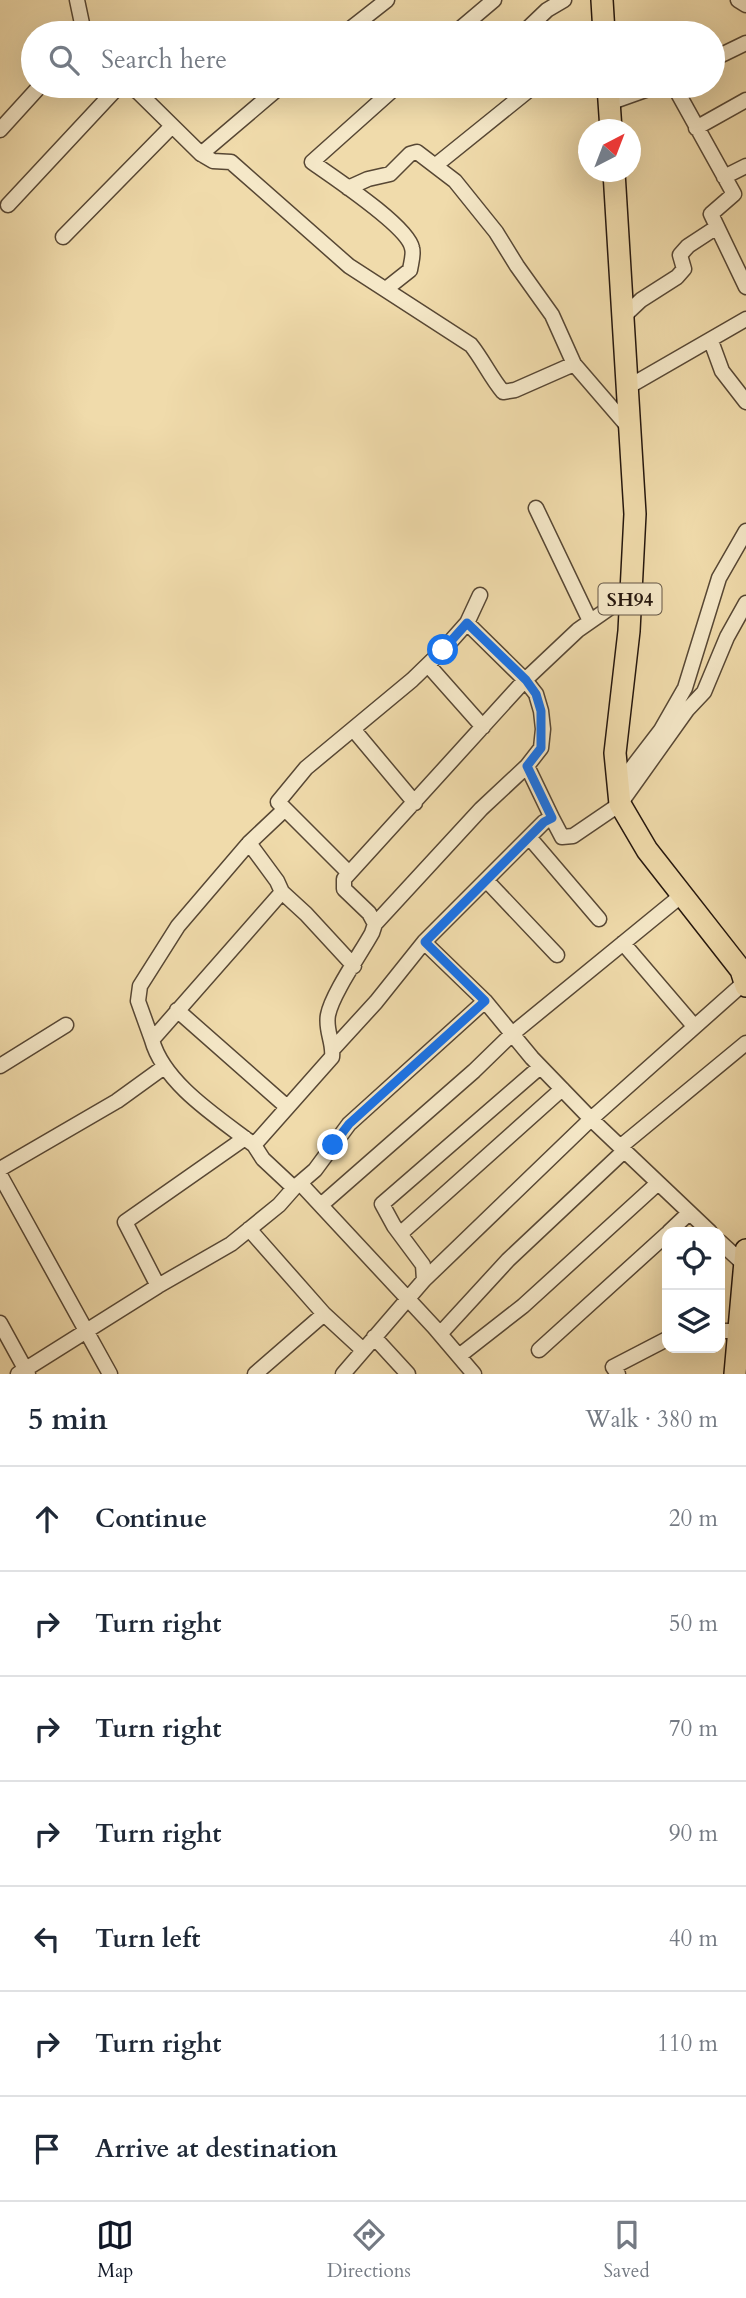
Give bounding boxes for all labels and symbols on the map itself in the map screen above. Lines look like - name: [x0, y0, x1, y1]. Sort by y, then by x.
- north arrow: [578, 119, 641, 182]
- road number: SH94: [598, 584, 662, 614]
- route start: [427, 634, 458, 665]
- route end: [317, 1129, 348, 1160]

